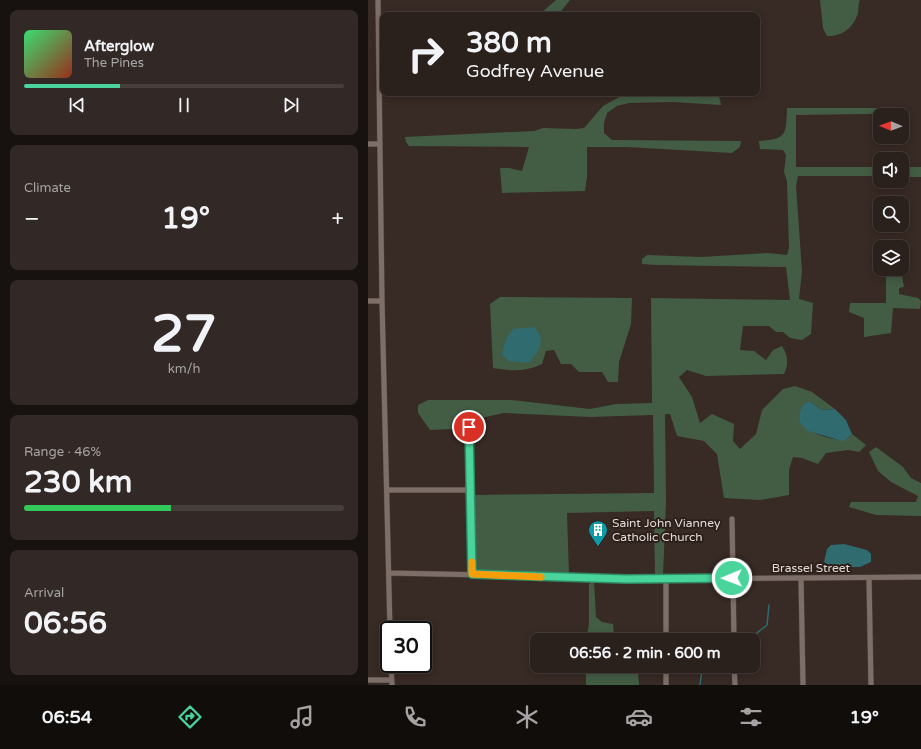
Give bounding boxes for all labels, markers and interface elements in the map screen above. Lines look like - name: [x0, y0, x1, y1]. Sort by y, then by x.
- text: 380 m: [466, 26, 552, 60]
- icon: right: [400, 28, 452, 80]
- text: Afterglow: [84, 37, 154, 55]
- text: The Pines: [84, 55, 144, 71]
- text: Godfrey Avenue: [466, 60, 604, 82]
- icon: previous: [66, 94, 88, 116]
- icon: pause: [173, 94, 195, 116]
- icon: next: [280, 94, 302, 116]
- north arrow: [873, 108, 909, 144]
- map controls: [873, 108, 909, 276]
- button: sound: [873, 152, 909, 188]
- text: Climate: [24, 180, 71, 196]
- button: search: [873, 196, 909, 232]
- text: 19°: [161, 200, 210, 237]
- text: −: [24, 206, 40, 232]
- text: +: [332, 206, 344, 232]
- button: layers: [873, 240, 909, 276]
- text: 27: [151, 303, 217, 366]
- text: km/h: [168, 361, 200, 377]
- pin: [452, 410, 486, 444]
- icon: arrive: [458, 416, 480, 438]
- text: Range · 46%: [24, 444, 101, 460]
- text: 230 km: [24, 464, 132, 501]
- place label: Saint John Vianney Catholic Church: [612, 516, 721, 544]
- building icon: Saint John Vianney Catholic Church: [587, 519, 609, 547]
- position arrow: [711, 557, 753, 599]
- street label: Brassel Street: [772, 561, 851, 575]
- text: Arrival: [24, 585, 64, 601]
- text: 06:56: [24, 605, 107, 642]
- speed limit sign: 30: [380, 621, 432, 673]
- text: 06:56 · 2 min · 600 m: [570, 644, 720, 662]
- icon: directions: [176, 703, 204, 731]
- icon: music: [288, 703, 316, 731]
- icon: phone: [401, 703, 429, 731]
- icon: climate: [513, 703, 541, 731]
- icon: car: [625, 703, 653, 731]
- icon: filters: [737, 703, 765, 731]
- text: 06:54: [42, 706, 92, 728]
- text: 19°: [849, 706, 879, 728]

